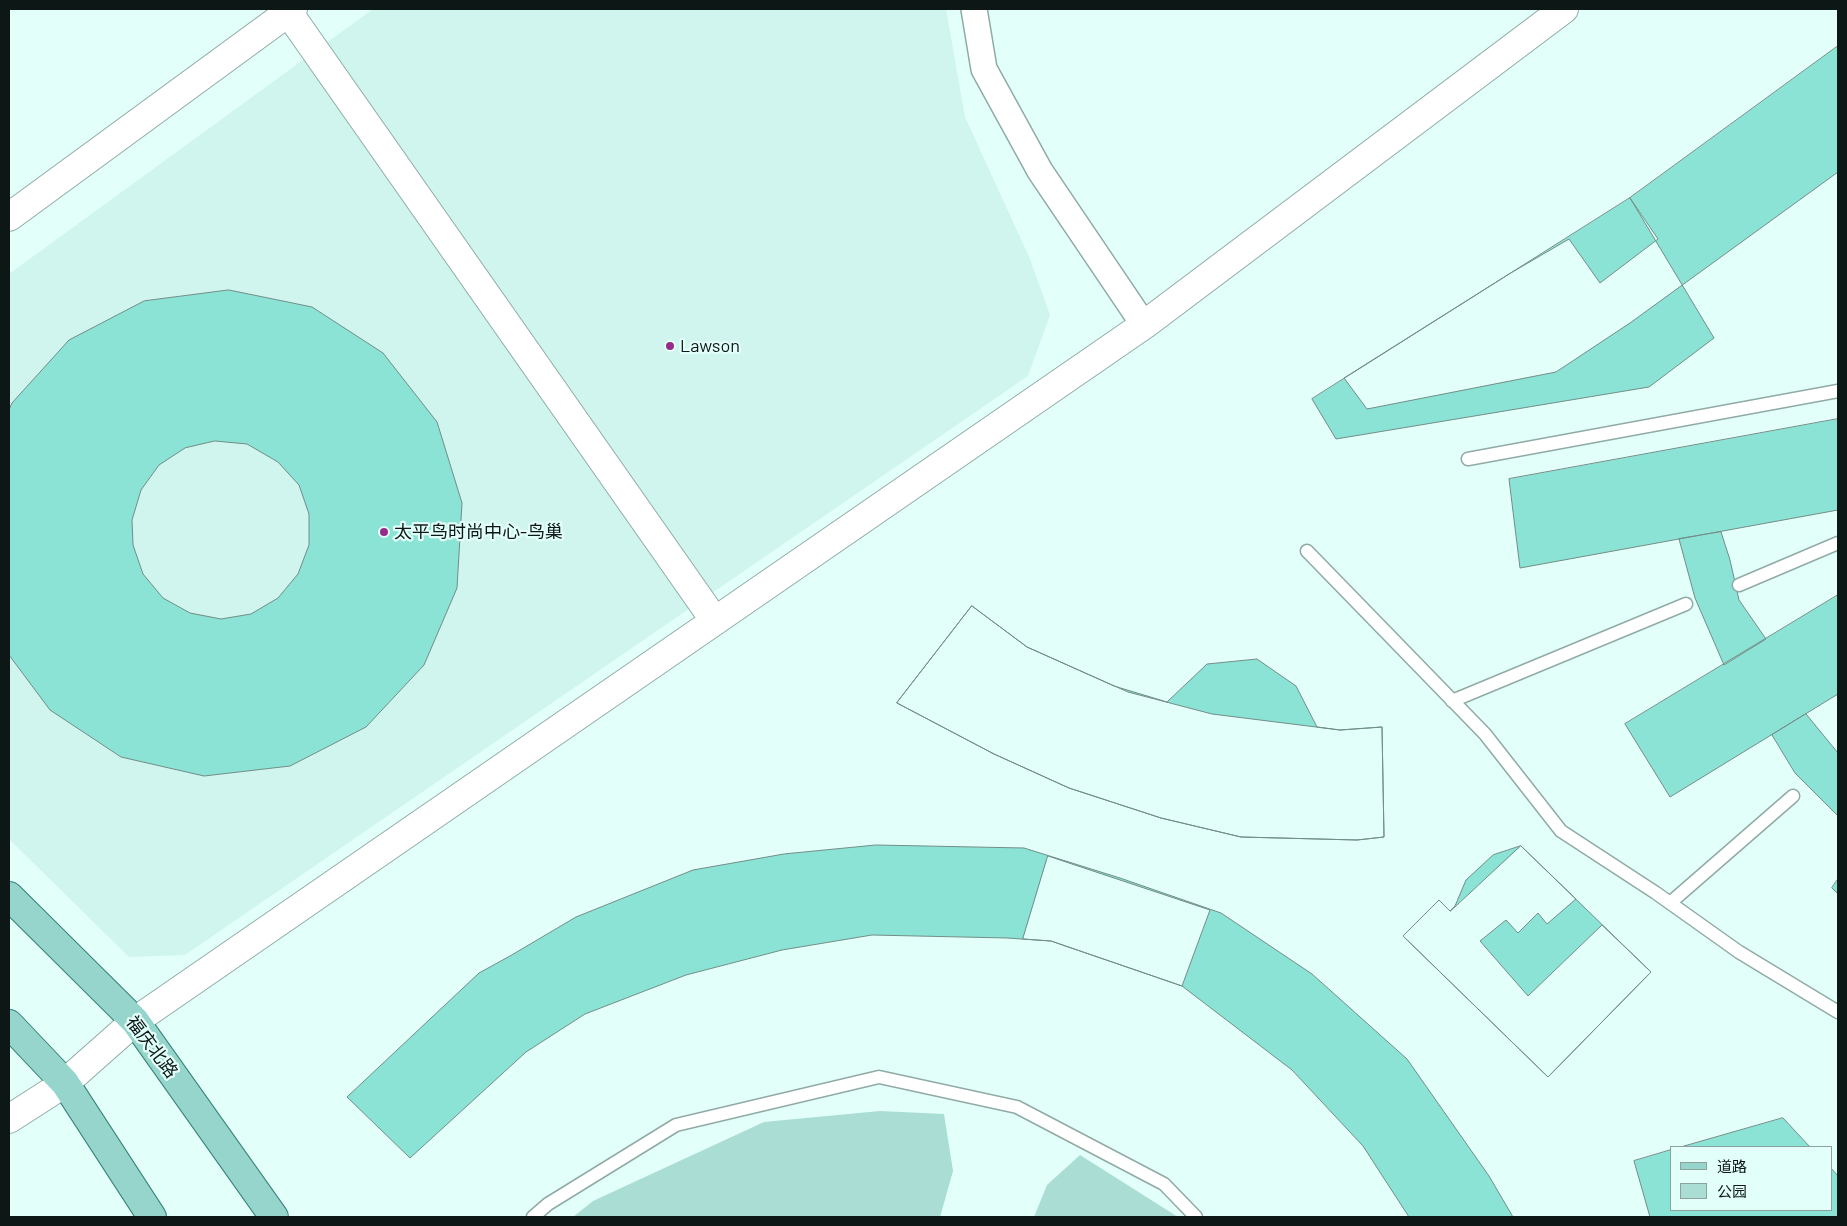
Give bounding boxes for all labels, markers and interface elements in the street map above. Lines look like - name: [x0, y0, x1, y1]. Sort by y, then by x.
- place label: Lawson: [680, 335, 740, 357]
- marker: Lawson: [664, 340, 676, 352]
- place label: 太平鸟时尚中心-鸟巢: [394, 521, 563, 543]
- marker: 太平鸟时尚中心-鸟巢: [378, 526, 390, 538]
- street label: 福庆北路: [122, 1012, 182, 1082]
- legend: [1670, 1146, 1832, 1211]
- text: 道路: [1717, 1157, 1747, 1175]
- text: 公园: [1717, 1182, 1747, 1200]

